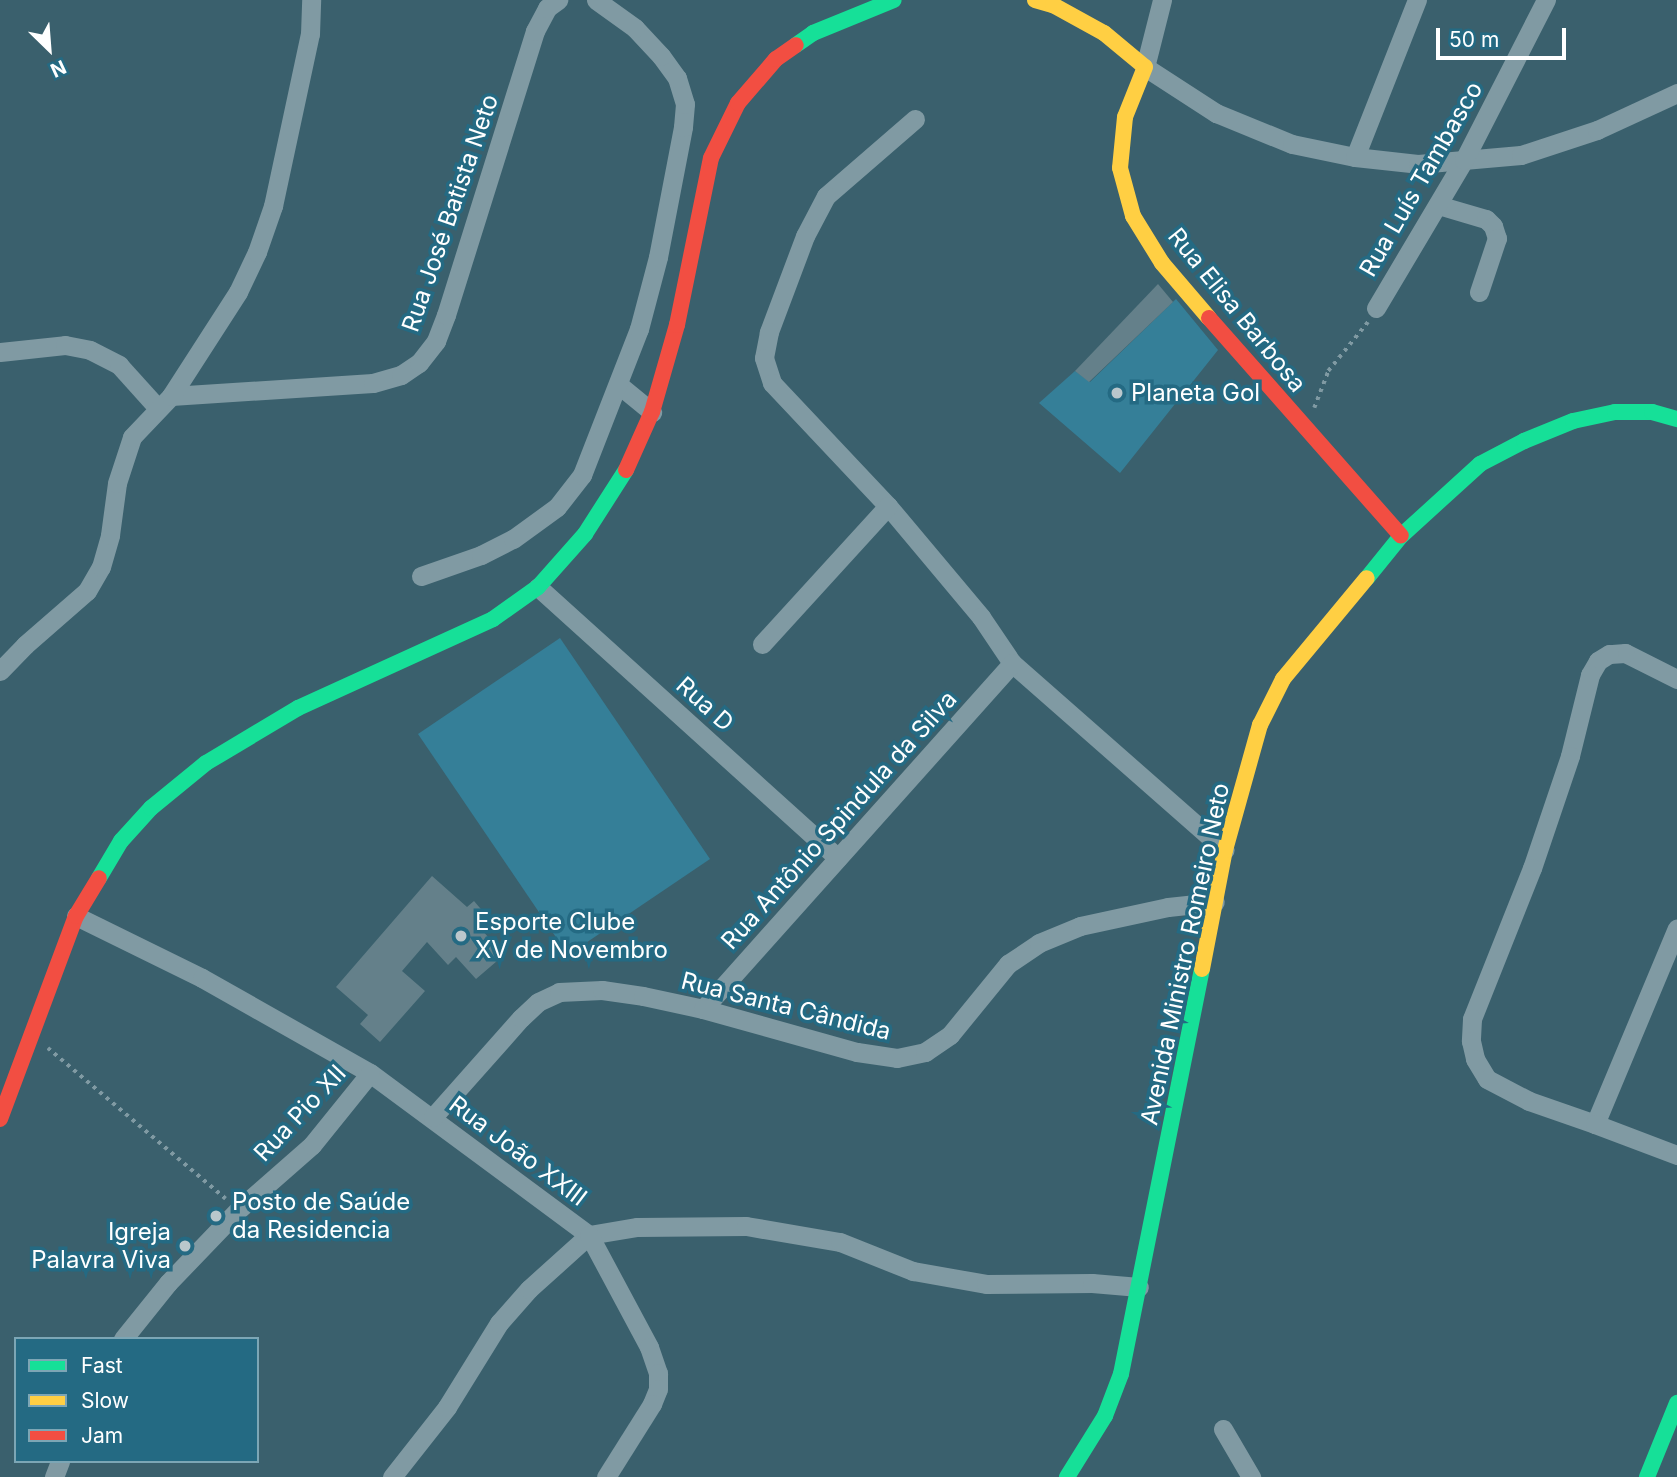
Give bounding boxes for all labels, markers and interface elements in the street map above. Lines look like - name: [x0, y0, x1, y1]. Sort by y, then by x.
- north arrow: [14, 14, 84, 84]
- scale bar: [1439, 14, 1568, 58]
- text: 50 m: [1449, 27, 1499, 52]
- text: N: [47, 55, 70, 82]
- street label: Rua Luís Tambasco: [1353, 76, 1489, 282]
- street label: Rua José Batista Neto: [396, 91, 504, 335]
- street label: Rua Elisa Barbosa: [1162, 222, 1312, 398]
- place label: Planeta Gol: [1131, 379, 1260, 407]
- marker: Planeta Gol: [1109, 385, 1125, 401]
- street label: Rua D: [670, 671, 740, 737]
- street label: Rua Antônio Spindula da Silva: [715, 685, 963, 955]
- street label: Avenida Ministro Romeiro Neto: [1135, 780, 1235, 1128]
- place label: Esporte Clube XV de Novembro: [475, 908, 668, 964]
- marker: Esporte Clube XV de Novembro: [453, 928, 469, 944]
- street label: Rua Santa Cândida: [678, 966, 894, 1046]
- street label: Rua Pio XII: [248, 1059, 352, 1167]
- street label: Rua João XXIII: [443, 1090, 593, 1212]
- place label: Posto de Saúde da Residencia: [232, 1188, 410, 1244]
- marker: Posto de Saúde da Residencia: [206, 1206, 226, 1226]
- place label: Igreja Palavra Viva: [31, 1218, 171, 1274]
- marker: Igreja Palavra Viva: [177, 1238, 193, 1254]
- legend: [14, 1337, 259, 1463]
- text: Fast: [81, 1353, 123, 1378]
- text: Slow: [81, 1388, 129, 1413]
- text: Jam: [81, 1423, 123, 1448]

